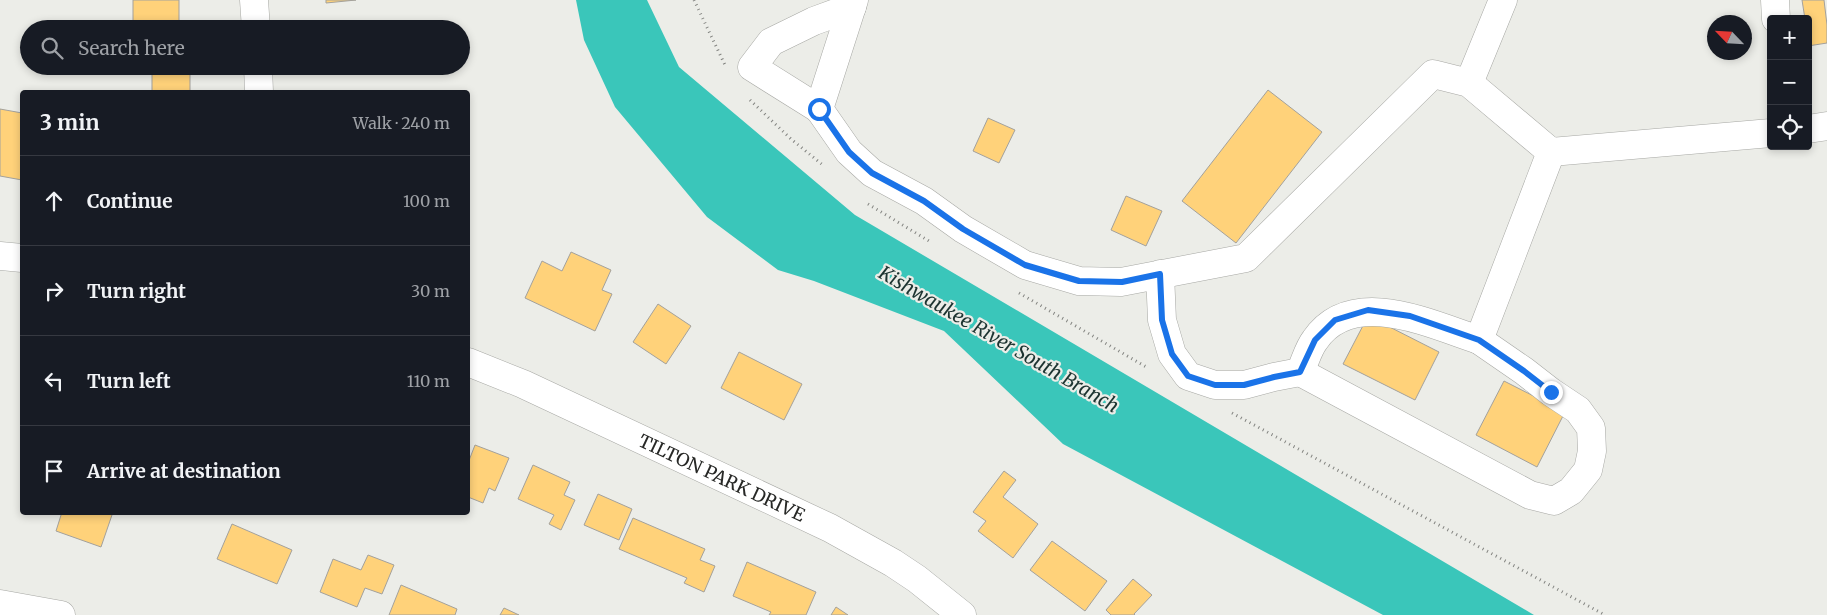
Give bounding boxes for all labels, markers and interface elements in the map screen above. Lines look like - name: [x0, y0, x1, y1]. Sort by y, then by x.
- north arrow: [1707, 15, 1752, 60]
- map controls: [1767, 15, 1812, 150]
- button: +: [1767, 15, 1812, 60]
- search box: [20, 20, 470, 75]
- icon: search: [38, 34, 66, 62]
- text: Search here: [78, 36, 185, 60]
- button: −: [1767, 60, 1812, 105]
- route start: [808, 98, 831, 121]
- button: locate: [1767, 105, 1812, 150]
- text: 3 min: [40, 109, 99, 136]
- text: Walk · 240 m: [353, 113, 450, 133]
- icon: ahead: [40, 187, 68, 215]
- text: Continue: [87, 189, 173, 213]
- text: 100 m: [403, 191, 450, 211]
- water label: Kishwaukee River South Branch: [874, 260, 1123, 418]
- icon: right: [40, 277, 68, 305]
- text: Turn right: [87, 279, 186, 303]
- text: 30 m: [411, 281, 450, 301]
- icon: left: [40, 367, 68, 395]
- text: Turn left: [87, 369, 171, 393]
- text: 110 m: [407, 371, 450, 391]
- route end: [1540, 381, 1563, 404]
- street label: TILTON PARK DRIVE: [635, 428, 809, 526]
- icon: arrive: [40, 457, 68, 485]
- text: Arrive at destination: [87, 459, 281, 483]

